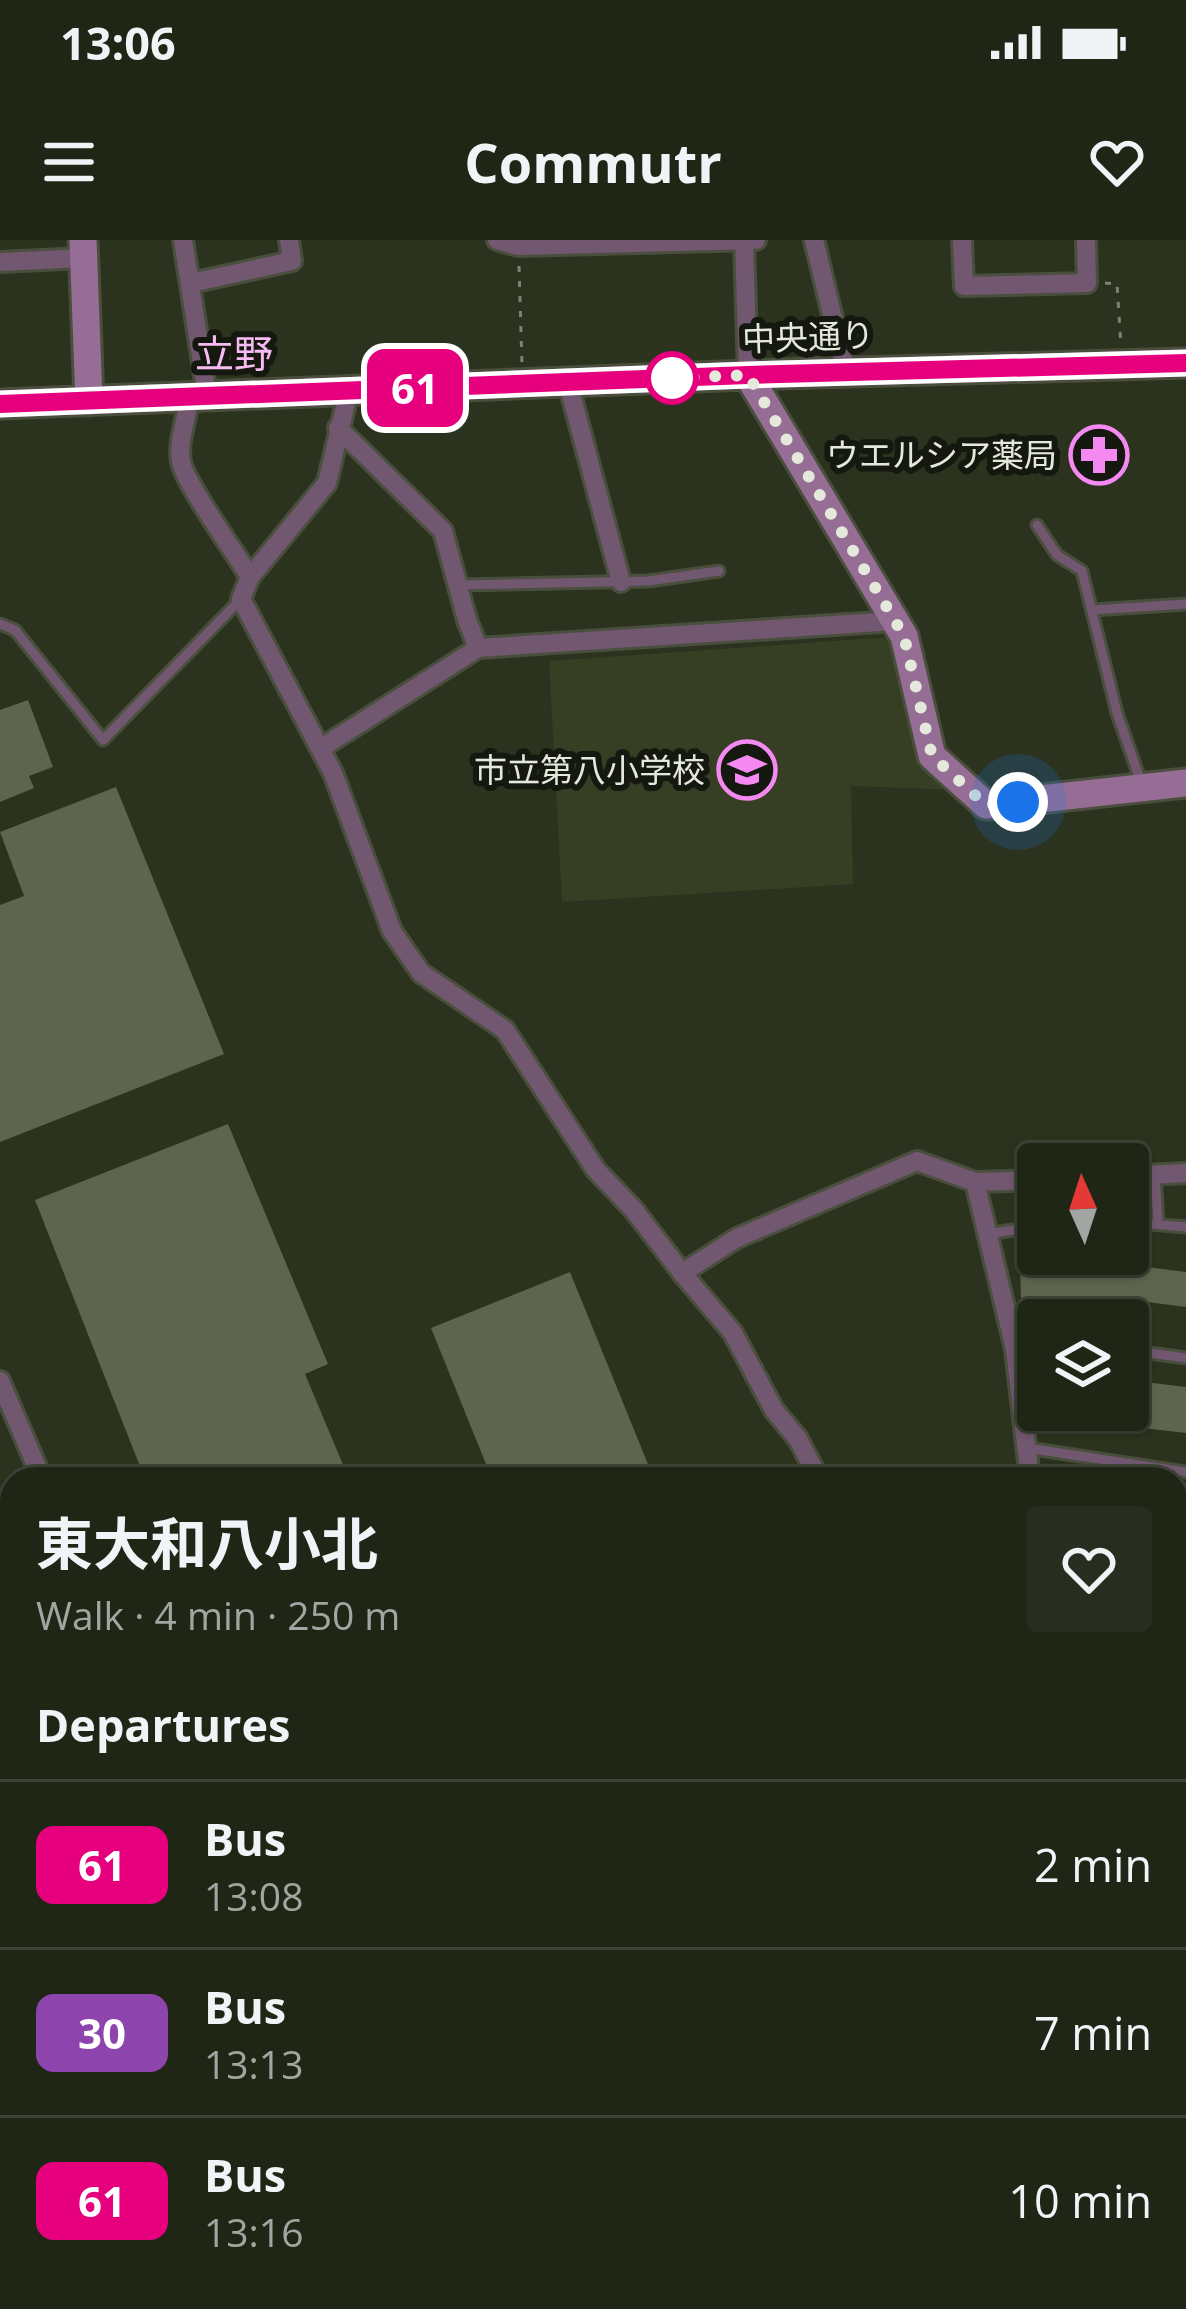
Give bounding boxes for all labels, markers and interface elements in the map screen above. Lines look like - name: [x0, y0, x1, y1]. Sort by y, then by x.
- text: 13:06: [60, 12, 176, 73]
- text: Commutr: [464, 125, 722, 199]
- icon: menu: [36, 129, 102, 195]
- icon: heart: [1084, 129, 1150, 195]
- street label: 中央通り: [741, 312, 875, 361]
- district label: 立野: [195, 326, 273, 379]
- line badge: 61: [361, 349, 469, 427]
- unlabelled marker: [647, 353, 697, 403]
- text: 61: [391, 359, 439, 416]
- pharmacy icon: ウエルシア薬局: [1068, 424, 1130, 486]
- place label: ウエルシア薬局: [826, 432, 1057, 477]
- school or university icon: 市立第八小学校: [716, 739, 778, 801]
- place label: 市立第八小学校: [474, 747, 705, 792]
- your location: [988, 772, 1048, 832]
- north arrow: [1017, 1143, 1149, 1275]
- map controls: [1017, 1143, 1149, 1431]
- button: layers: [1017, 1299, 1149, 1431]
- text: 東大和八小北: [36, 1504, 378, 1582]
- button: heart: [1026, 1506, 1152, 1632]
- text: Walk · 4 min · 250 m: [36, 1588, 400, 1641]
- text: Departures: [36, 1694, 291, 1755]
- text: Bus: [204, 1808, 286, 1869]
- text: 2 min: [1034, 1834, 1152, 1895]
- text: 61: [78, 1836, 126, 1893]
- text: 13:08: [204, 1869, 303, 1922]
- text: Bus: [204, 1976, 286, 2037]
- text: 7 min: [1034, 2002, 1152, 2063]
- text: 30: [78, 2004, 126, 2061]
- text: 13:13: [204, 2037, 303, 2090]
- text: Bus: [204, 2144, 286, 2205]
- text: 10 min: [1008, 2170, 1152, 2231]
- text: 61: [78, 2172, 126, 2229]
- text: 13:16: [204, 2205, 303, 2258]

